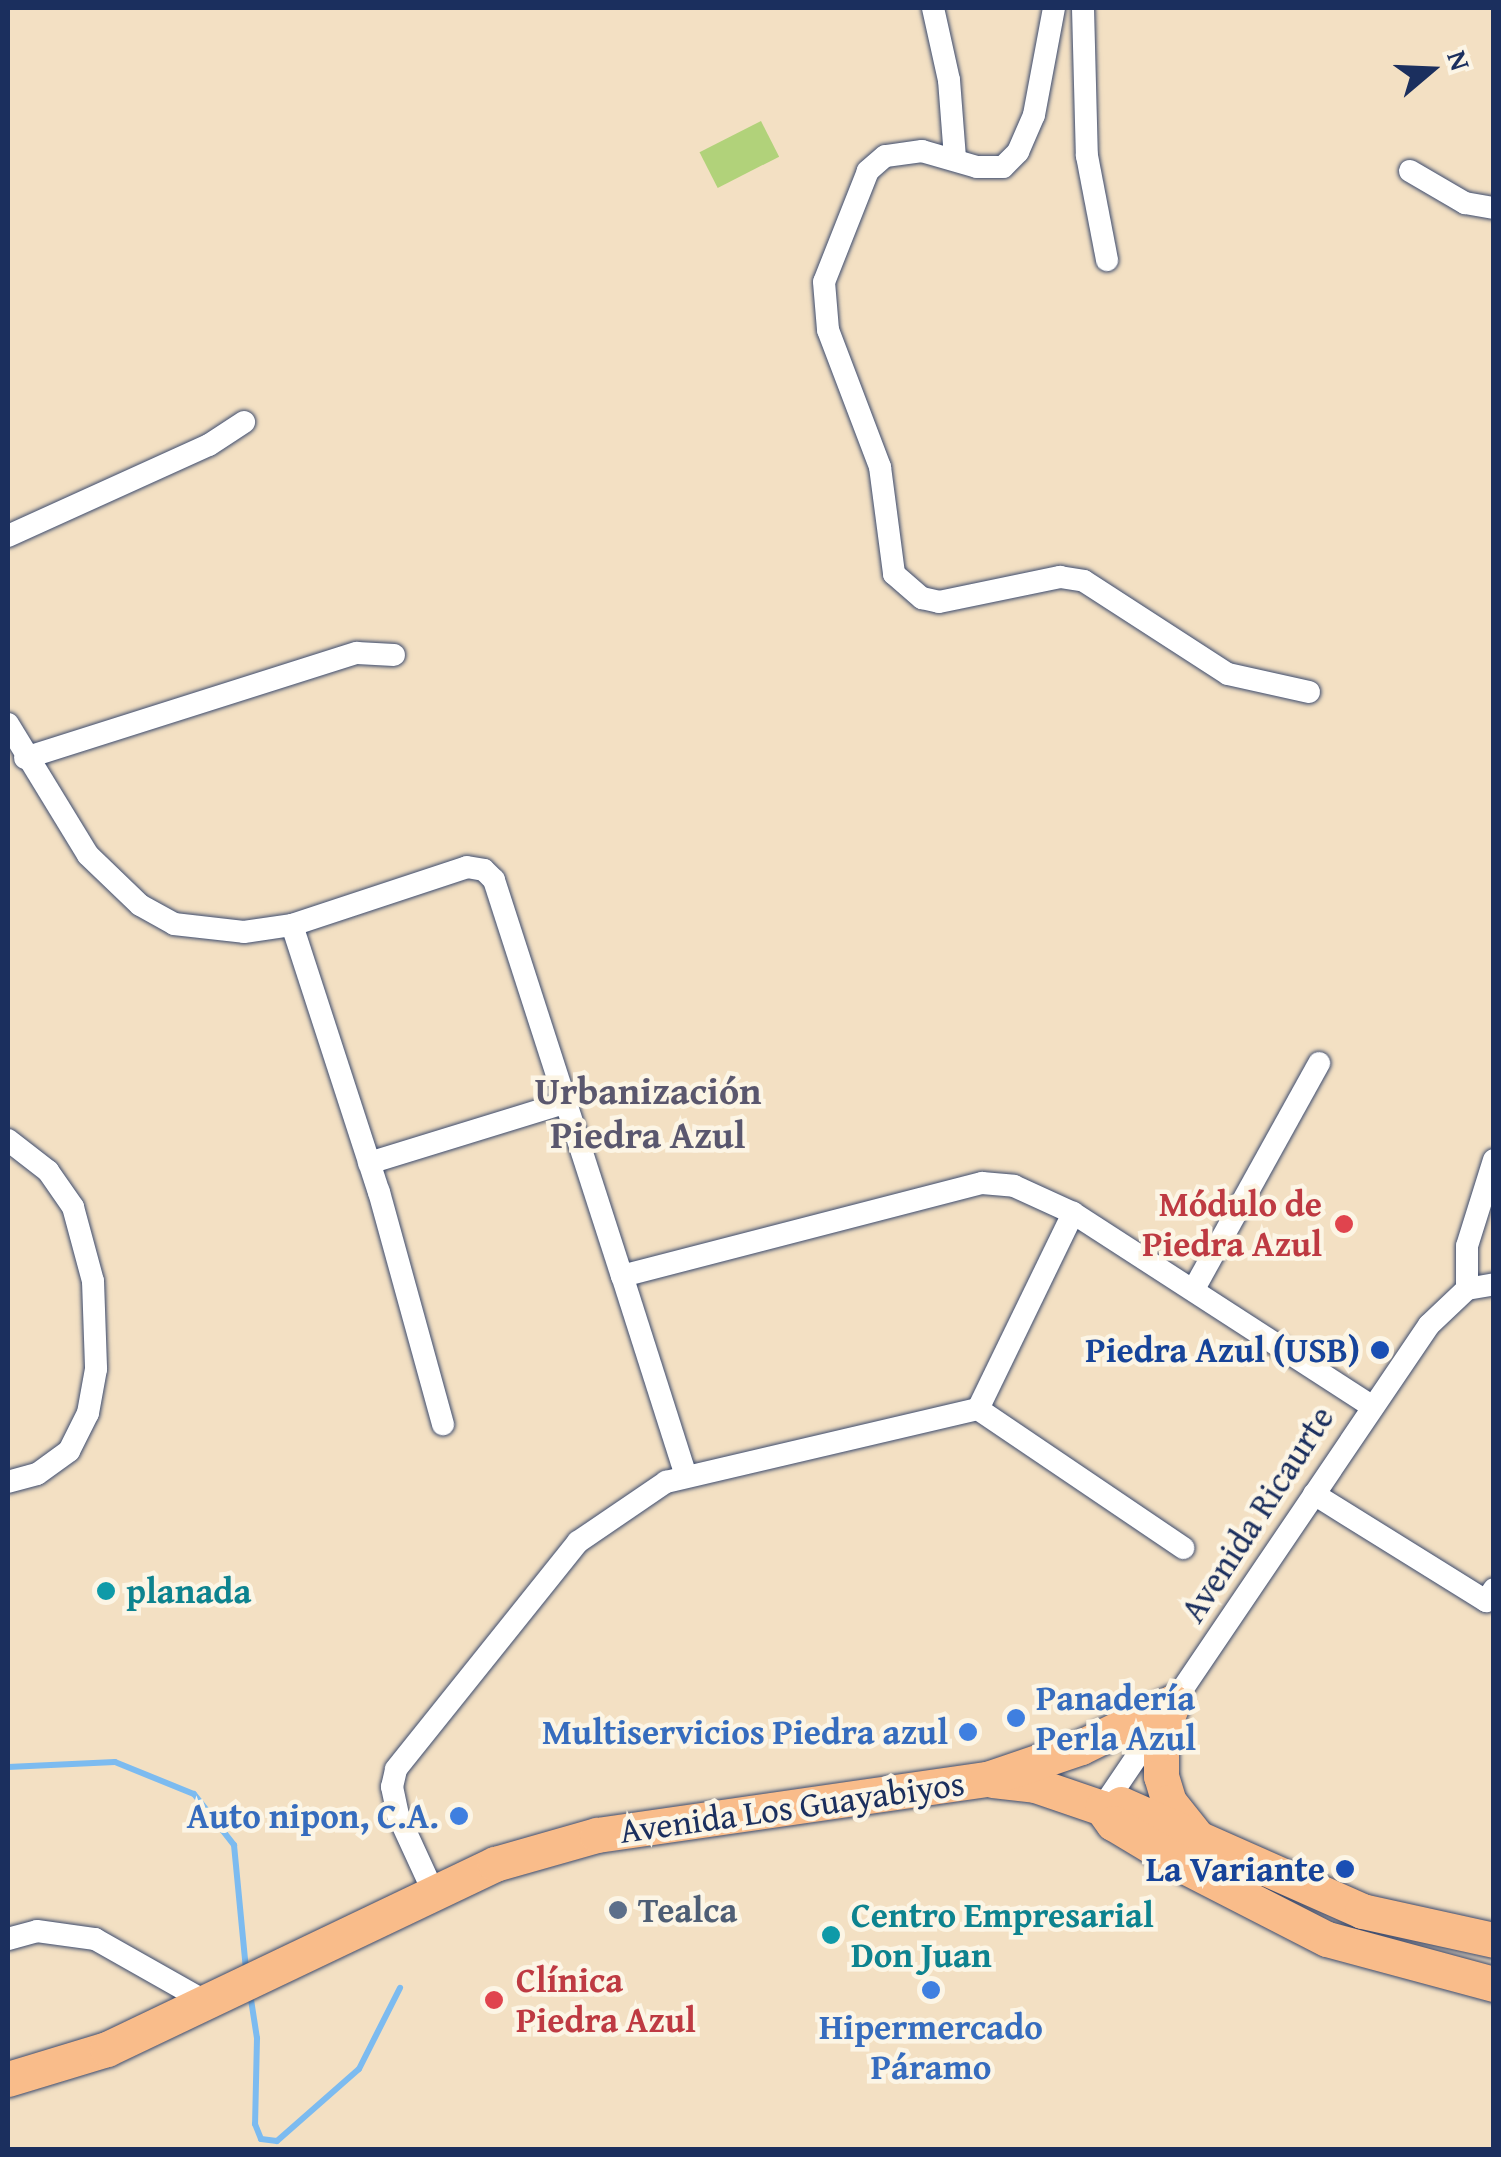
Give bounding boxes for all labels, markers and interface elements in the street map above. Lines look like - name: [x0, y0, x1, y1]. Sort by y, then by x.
- north arrow: [1381, 20, 1481, 120]
- text: N: [1437, 45, 1482, 76]
- district label: Urbanización Piedra Azul: [534, 1068, 762, 1158]
- place label: Módulo de Piedra Azul: [1142, 1183, 1322, 1265]
- marker: Módulo de Piedra Azul: [1331, 1211, 1357, 1237]
- place label: Piedra Azul (USB): [1085, 1329, 1360, 1371]
- marker: Piedra Azul (USB): [1369, 1339, 1391, 1361]
- street label: Avenida Ricaurte: [1172, 1398, 1342, 1630]
- place label: planada: [126, 1570, 251, 1612]
- marker: planada: [95, 1580, 117, 1602]
- place label: Panadería Perla Azul: [1036, 1677, 1196, 1759]
- marker: Panadería Perla Azul: [1005, 1707, 1027, 1729]
- place label: Multiservicios Piedra azul: [542, 1711, 948, 1753]
- marker: Multiservicios Piedra azul: [957, 1721, 979, 1743]
- street label: Avenida Los Guayabiyos: [617, 1762, 967, 1852]
- place label: Auto nipon, C.A.: [187, 1795, 439, 1837]
- marker: Auto nipon, C.A.: [448, 1805, 470, 1827]
- place label: La Variante: [1146, 1848, 1325, 1890]
- marker: La Variante: [1334, 1858, 1356, 1880]
- place label: Tealca: [638, 1889, 737, 1931]
- place label: Centro Empresarial Don Juan: [851, 1894, 1154, 1976]
- marker: Tealca: [607, 1899, 629, 1921]
- marker: Centro Empresarial Don Juan: [820, 1924, 842, 1946]
- place label: Clínica Piedra Azul: [516, 1959, 696, 2041]
- marker: Hipermercado Páramo: [920, 1979, 942, 2001]
- marker: Clínica Piedra Azul: [481, 1987, 507, 2013]
- place label: Hipermercado Páramo: [819, 2006, 1043, 2088]

